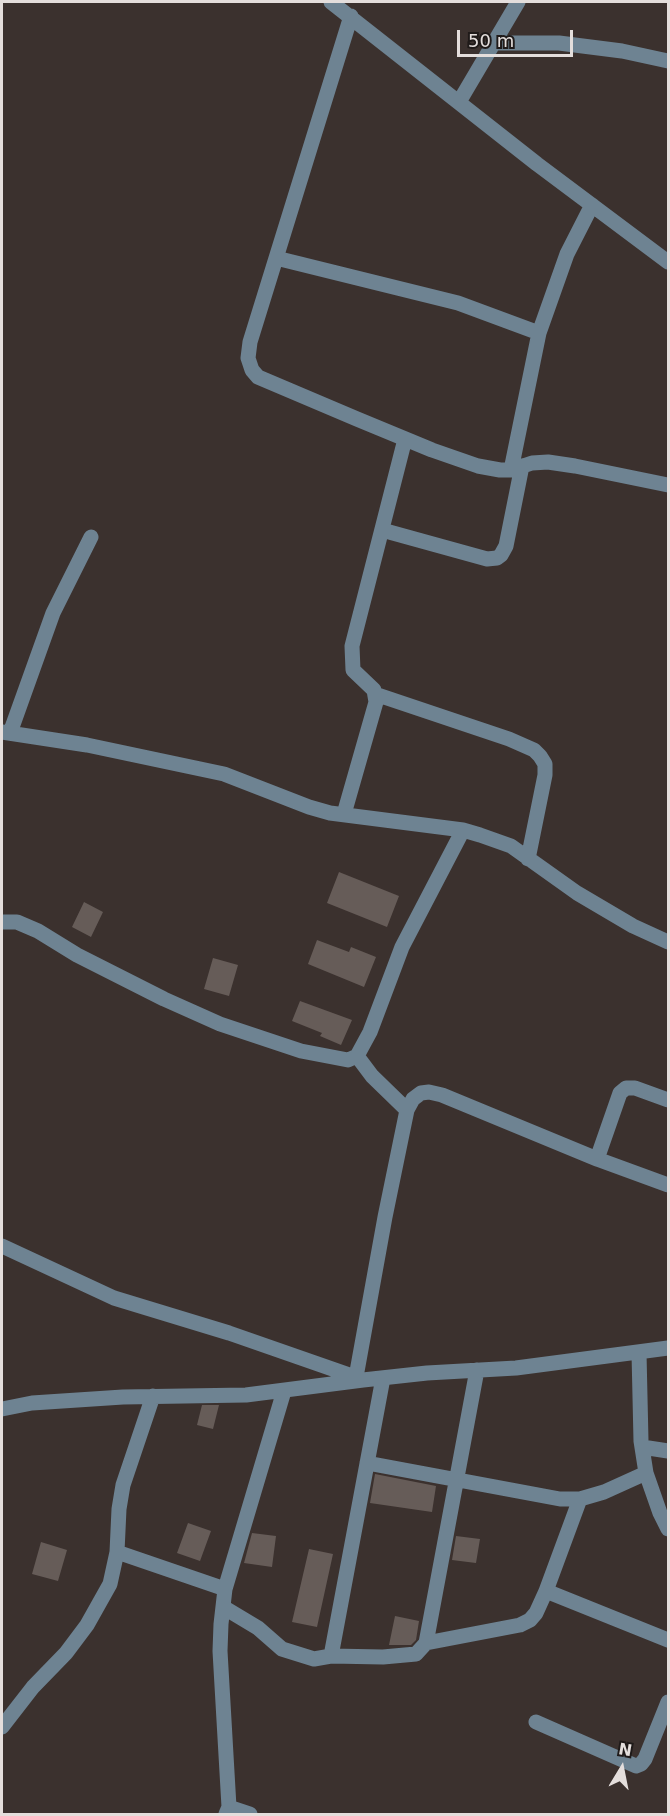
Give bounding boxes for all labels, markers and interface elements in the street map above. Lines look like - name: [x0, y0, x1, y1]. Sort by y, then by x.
- scale bar: [460, 18, 576, 56]
- text: 50 m: [468, 30, 514, 51]
- north arrow: [592, 1738, 652, 1798]
- text: N: [617, 1739, 633, 1760]

